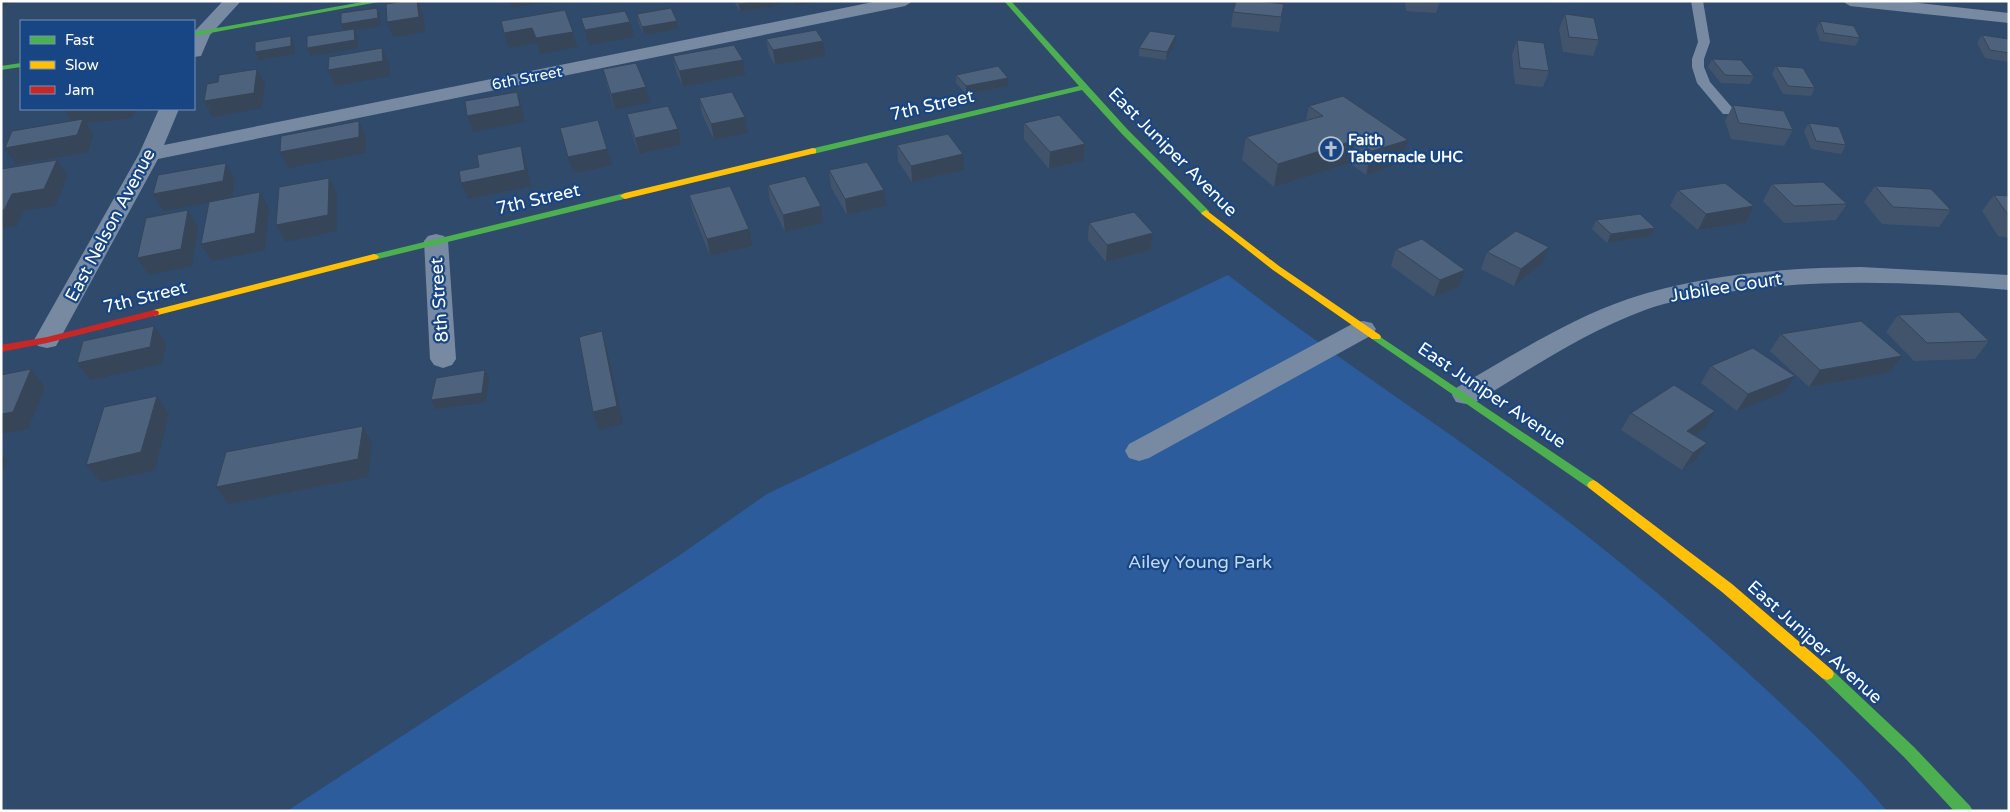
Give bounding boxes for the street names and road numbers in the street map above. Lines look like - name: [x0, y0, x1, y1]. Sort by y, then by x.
- street label: 6th Street: [490, 62, 564, 94]
- street label: East Juniper Avenue: [1104, 83, 1242, 221]
- street label: 7th Street: [888, 85, 976, 125]
- street label: East Nelson Avenue: [60, 145, 160, 305]
- street label: 7th Street: [494, 179, 582, 219]
- street label: 8th Street: [425, 257, 453, 343]
- street label: Jubilee Court: [1669, 267, 1783, 307]
- street label: 7th Street: [101, 276, 189, 318]
- street label: East Juniper Avenue: [1414, 337, 1570, 453]
- street label: East Juniper Avenue: [1743, 576, 1887, 708]

